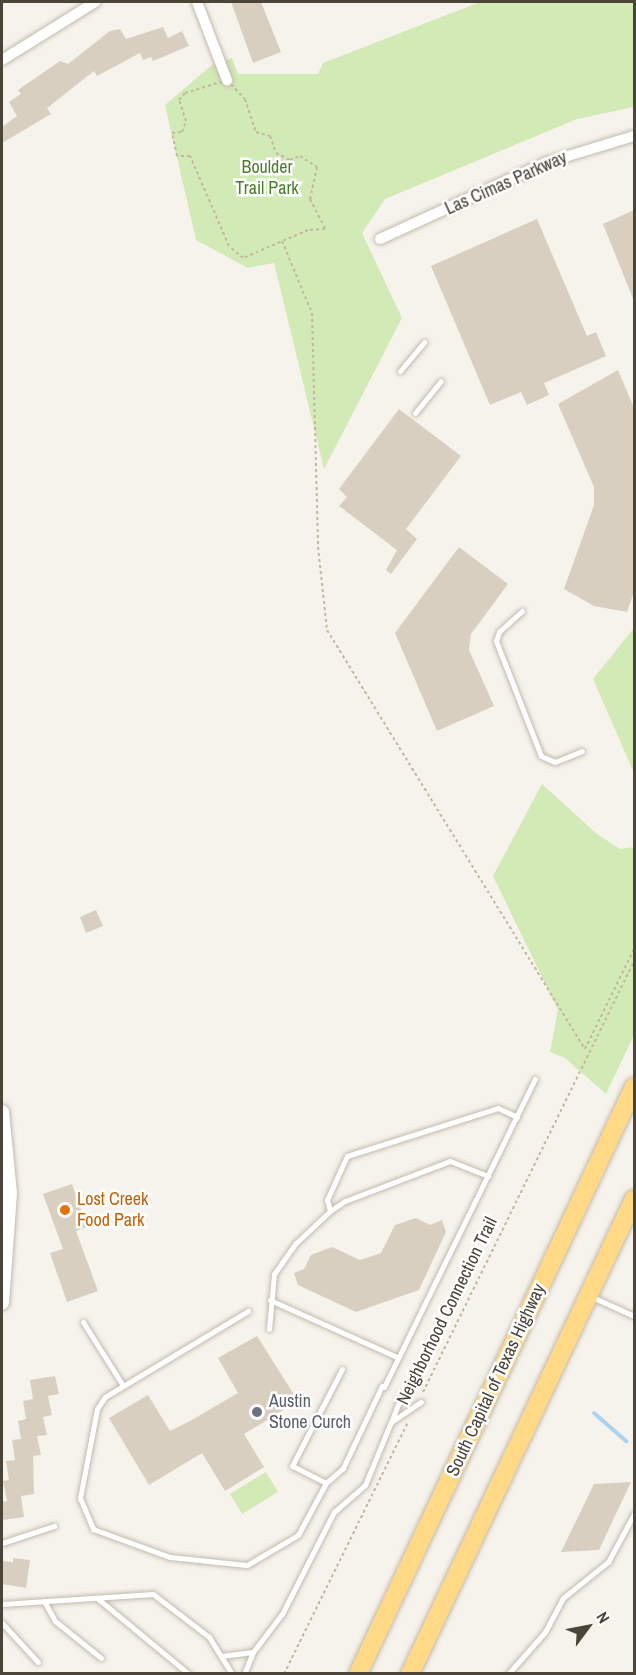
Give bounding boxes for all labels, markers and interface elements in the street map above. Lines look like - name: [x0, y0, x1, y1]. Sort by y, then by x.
- street label: Las Cimas Parkway: [442, 146, 570, 220]
- park label: Boulder Trail Park: [235, 157, 299, 200]
- place label: Lost Creek Food Park: [77, 1189, 148, 1232]
- marker: Lost Creek Food Park: [58, 1203, 72, 1217]
- street label: Neighborhood Connection Trail: [392, 1214, 502, 1408]
- street label: South Capital of Texas Highway: [442, 1280, 550, 1480]
- place label: Austin Stone Curch: [269, 1391, 351, 1434]
- marker: Austin Stone Curch: [250, 1405, 264, 1419]
- north arrow: [558, 1597, 618, 1657]
- text: N: [591, 1608, 615, 1627]

